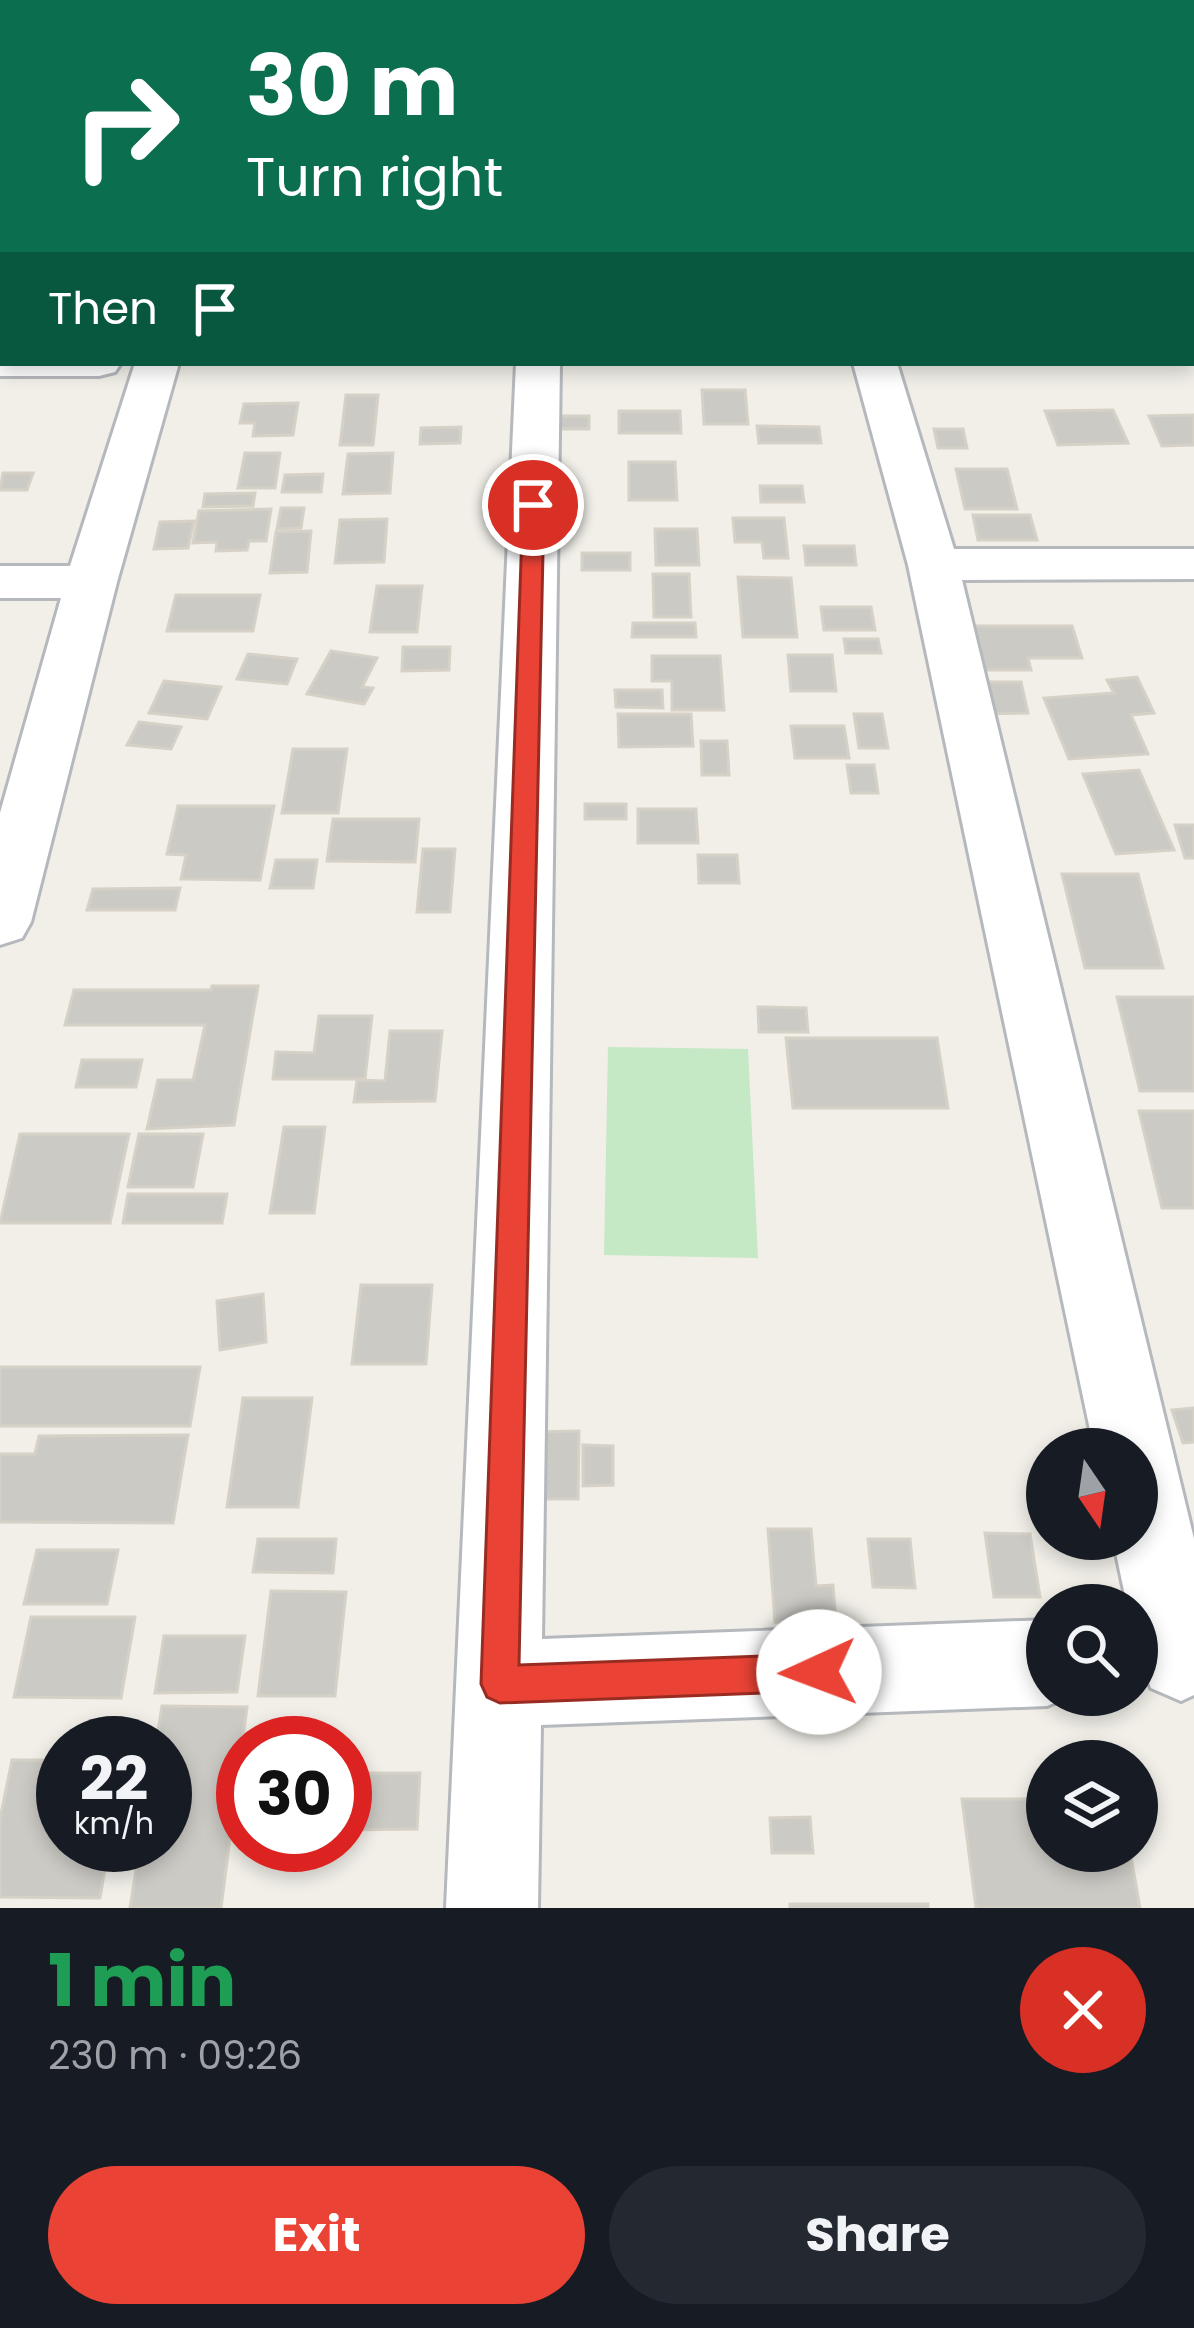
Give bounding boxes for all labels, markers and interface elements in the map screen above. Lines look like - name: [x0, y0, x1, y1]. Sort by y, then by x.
- text: 30 m: [246, 27, 458, 144]
- icon: right: [48, 48, 204, 204]
- text: Turn right: [246, 139, 503, 215]
- icon: arrive: [182, 276, 248, 342]
- text: Then: [48, 277, 158, 340]
- pin: [482, 454, 584, 556]
- icon: arrive: [500, 472, 566, 538]
- north arrow: [1026, 1428, 1158, 1560]
- map controls: [1026, 1428, 1158, 1872]
- button: search: [1026, 1584, 1158, 1716]
- position arrow: [756, 1609, 882, 1735]
- speed limit sign: 30: [216, 1716, 372, 1872]
- text: 22: [80, 1737, 148, 1821]
- button: layers: [1026, 1740, 1158, 1872]
- text: km/h: [74, 1802, 154, 1845]
- text: 1 min: [48, 1930, 236, 2031]
- button: close: [1020, 1947, 1146, 2073]
- text: 230 m · 09:26: [48, 2028, 302, 2083]
- button: Exit: [48, 2166, 585, 2304]
- button: Share: [609, 2166, 1146, 2304]

